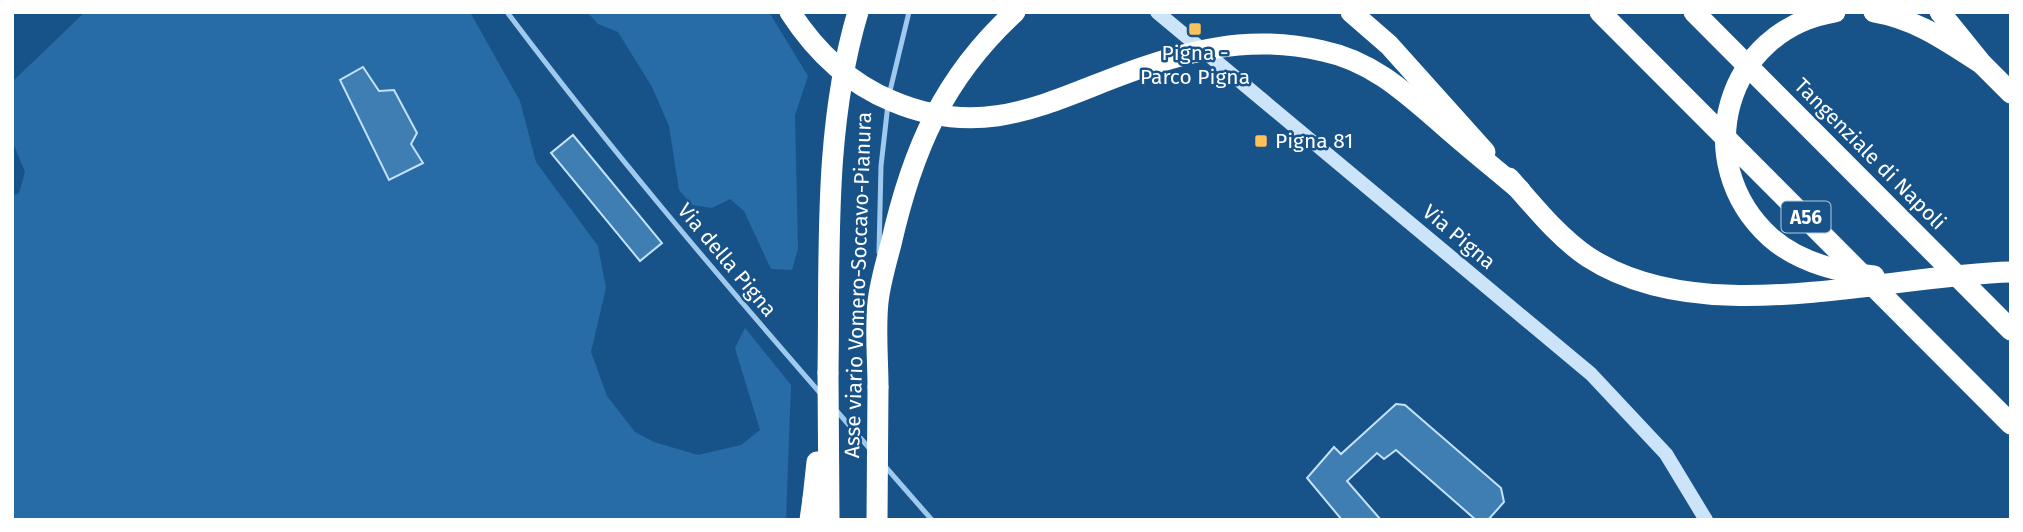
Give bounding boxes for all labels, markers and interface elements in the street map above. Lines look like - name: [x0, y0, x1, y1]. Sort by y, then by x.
- marker: Pigna - Parco Pigna: [1187, 21, 1203, 37]
- place label: Pigna - Parco Pigna: [1140, 40, 1250, 90]
- street label: Tangenziale di Napoli: [1789, 73, 1951, 235]
- street label: Asse viario Vomero-Soccavo-Pianura: [839, 111, 877, 459]
- place label: Pigna 81: [1275, 128, 1353, 154]
- marker: Pigna 81: [1253, 133, 1269, 149]
- street label: Via della Pigna: [672, 198, 782, 322]
- street label: Via Pigna: [1417, 199, 1501, 275]
- road number: A56: [1782, 202, 1830, 232]

